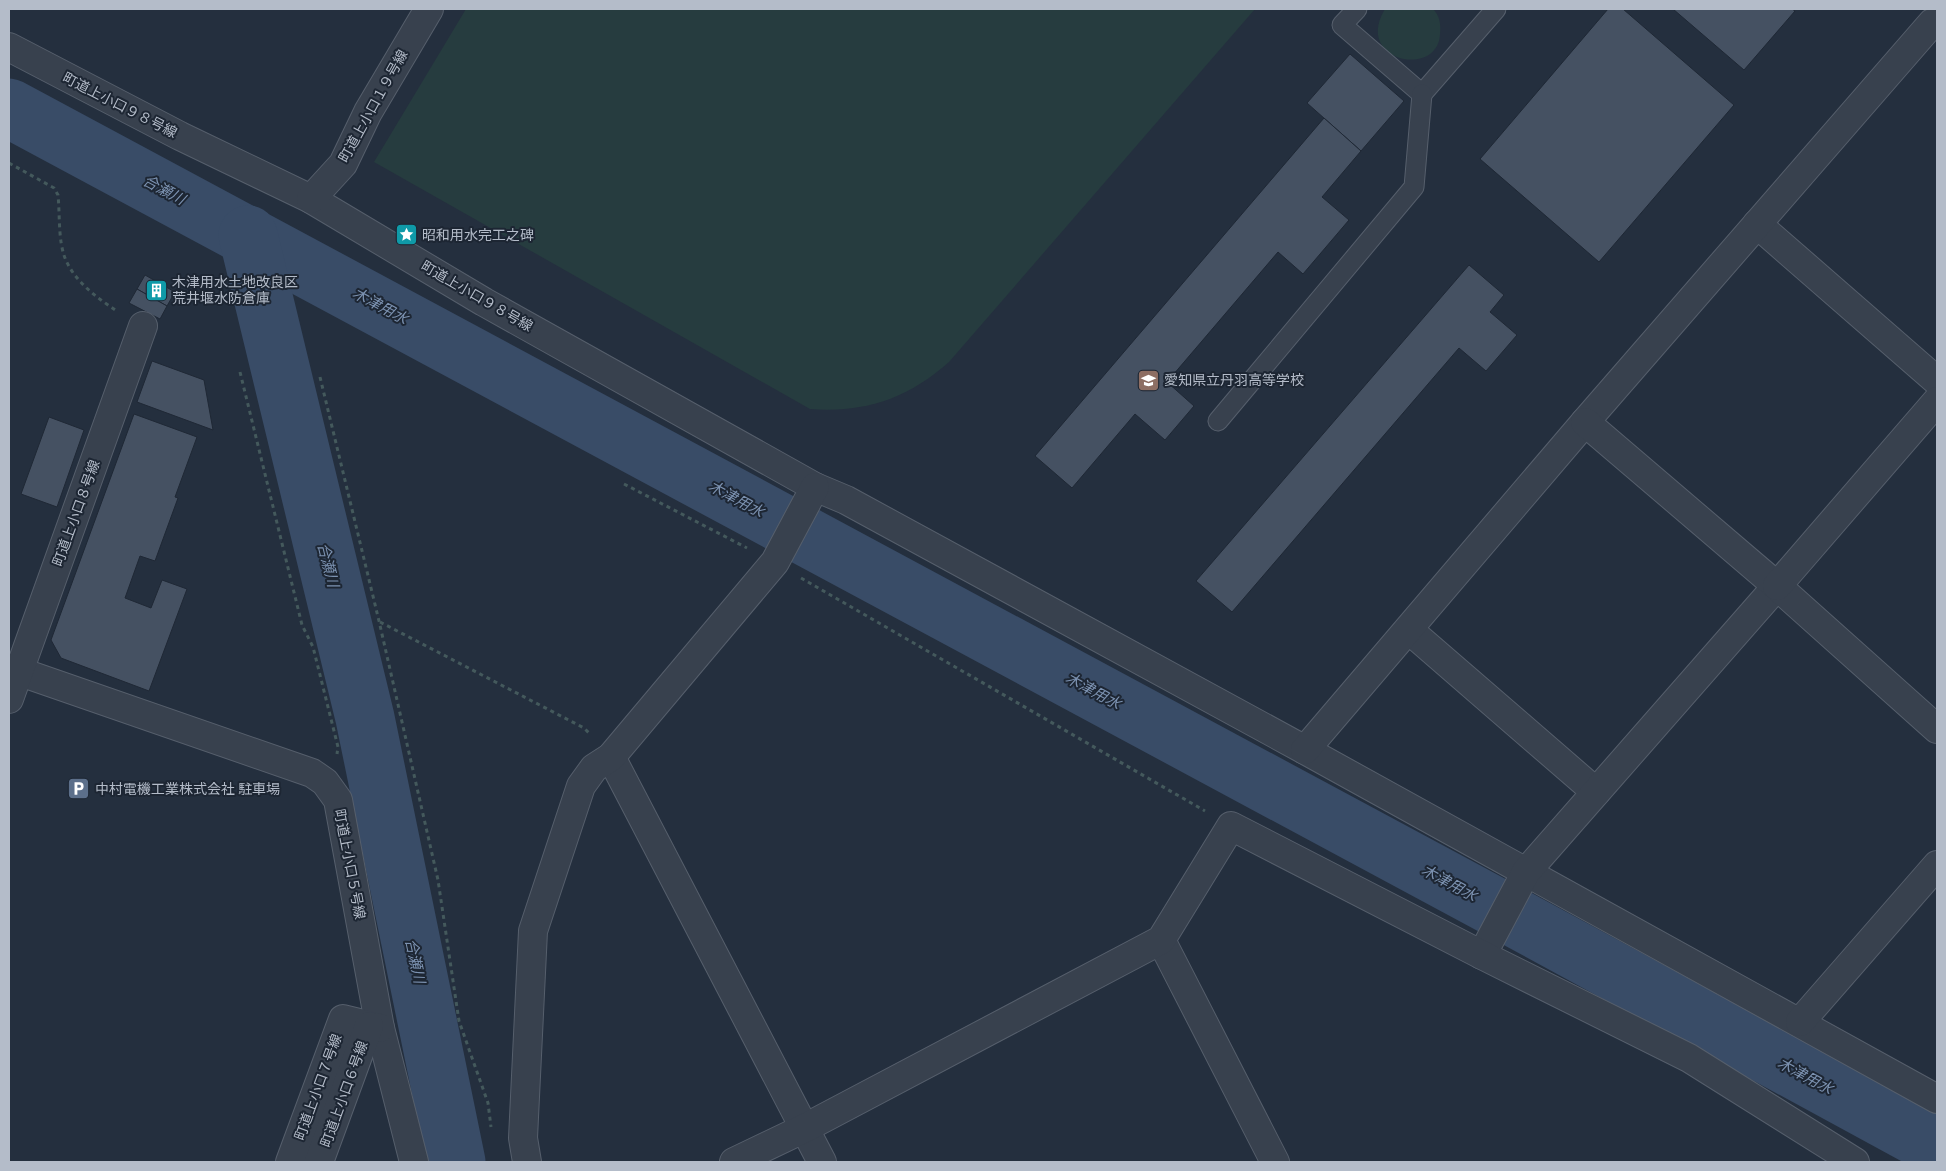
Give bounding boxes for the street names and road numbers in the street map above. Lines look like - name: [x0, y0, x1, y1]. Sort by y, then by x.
- street label: 町道上小口１９号線: [335, 47, 411, 165]
- street label: 町道上小口９８号線: [60, 68, 180, 142]
- street label: 町道上小口９８号線: [418, 257, 536, 335]
- street label: 町道上小口８号線: [48, 457, 104, 569]
- street label: 町道上小口５号線: [330, 807, 370, 921]
- street label: 町道上小口７号線: [290, 1031, 346, 1143]
- street label: 町道上小口６号線: [316, 1038, 372, 1150]

